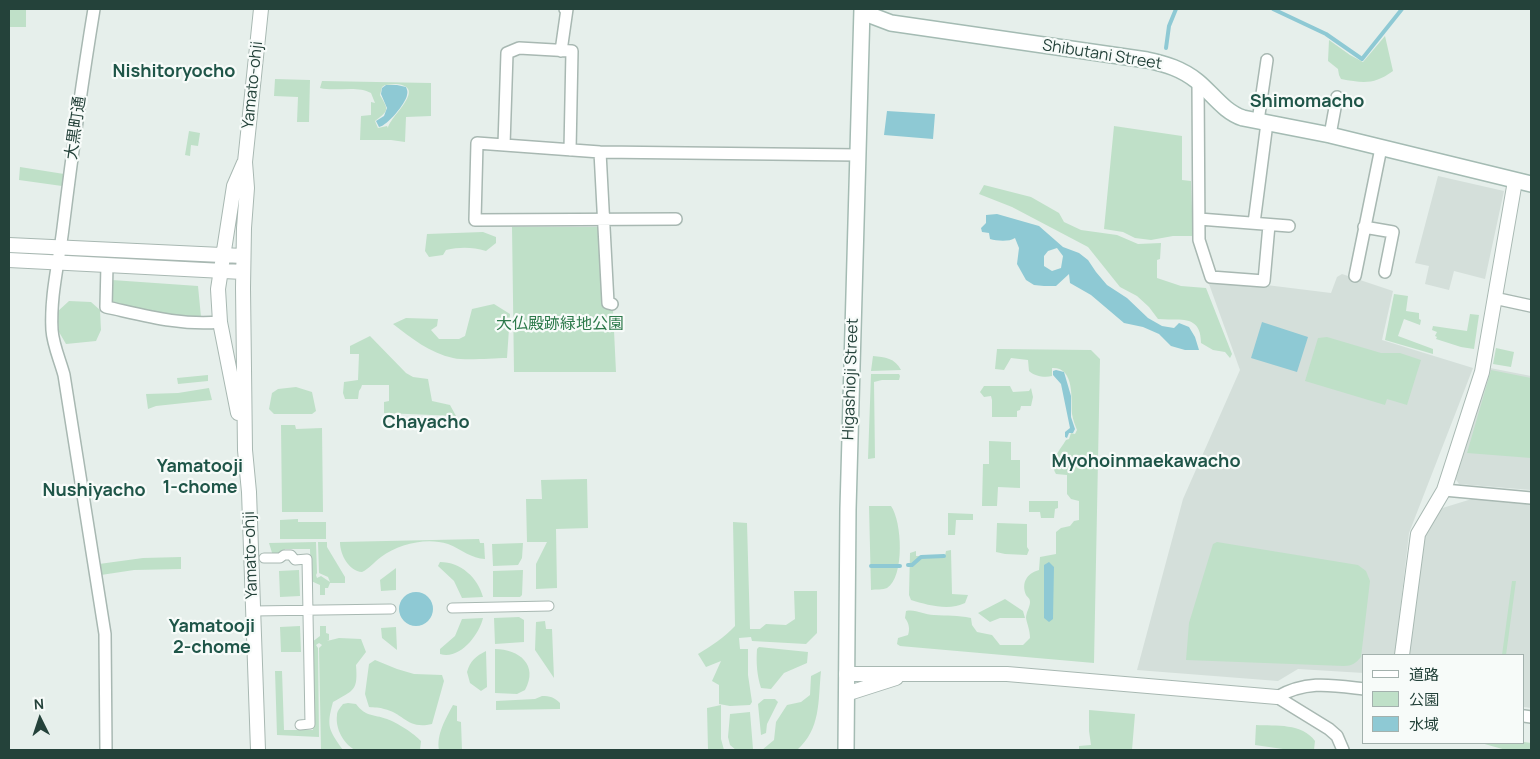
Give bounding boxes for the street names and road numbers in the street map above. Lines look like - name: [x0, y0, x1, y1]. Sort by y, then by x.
- street label: Shibutani Street: [1041, 36, 1163, 74]
- street label: Yamato-ohji: [239, 40, 267, 130]
- street label: 大黒町通: [62, 95, 90, 161]
- street label: Higashioji Street: [839, 318, 863, 440]
- street label: Yamato-ohji: [240, 511, 262, 599]

